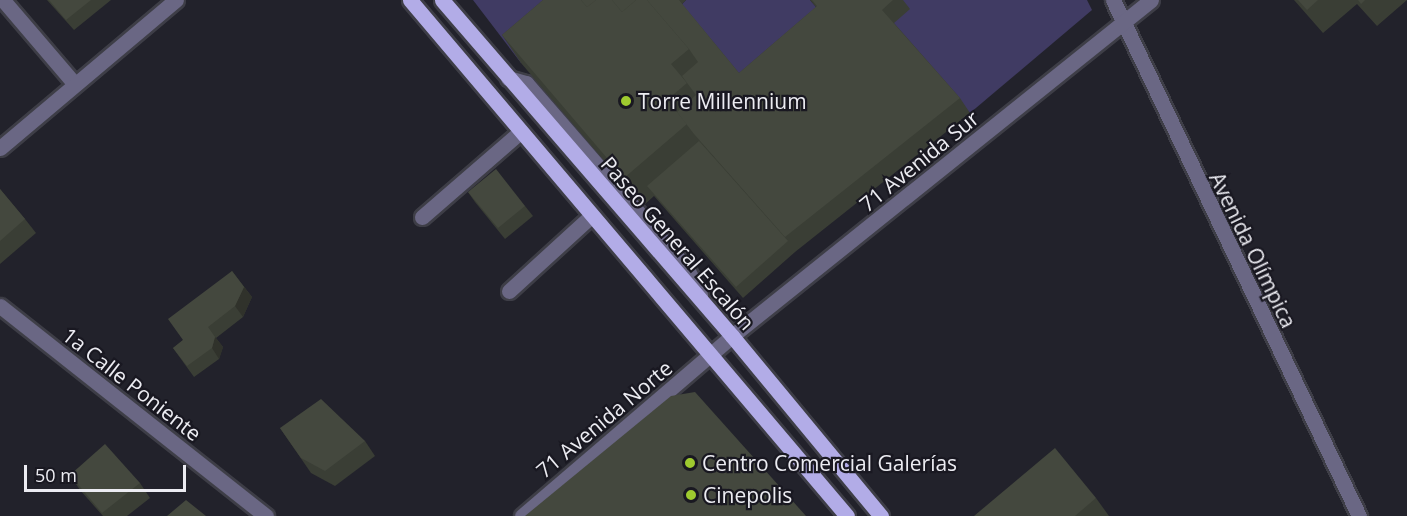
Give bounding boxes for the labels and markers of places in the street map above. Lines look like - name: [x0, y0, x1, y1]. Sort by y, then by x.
- place label: Torre Millennium: [638, 88, 807, 114]
- marker: Torre Millennium: [619, 94, 633, 108]
- place label: Centro Comercial Galerías: [702, 450, 957, 476]
- marker: Centro Comercial Galerías: [683, 456, 697, 470]
- place label: Cinepolis: [703, 482, 792, 508]
- marker: Cinepolis: [684, 488, 698, 502]

